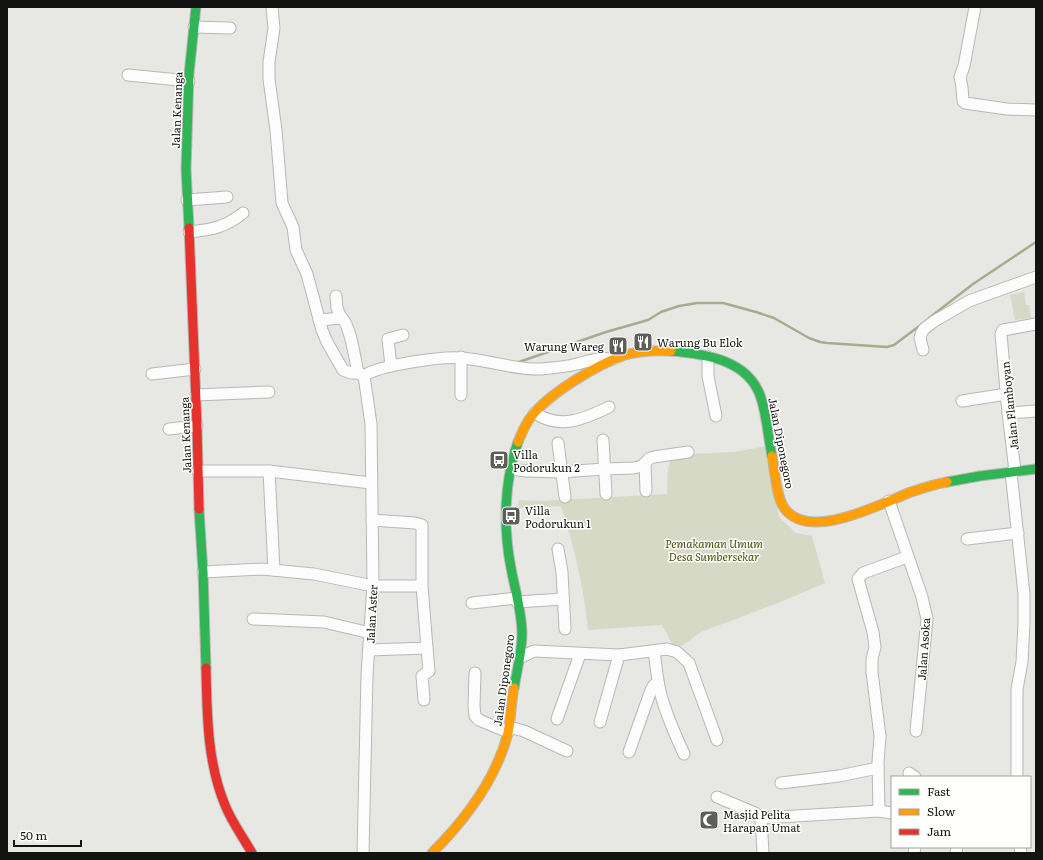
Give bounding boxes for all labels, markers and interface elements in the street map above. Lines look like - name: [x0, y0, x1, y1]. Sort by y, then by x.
- street label: Jalan Kenanga: [167, 71, 185, 149]
- restaurant icon: Warung Bu Elok: [632, 331, 654, 353]
- place label: Warung Bu Elok: [657, 334, 743, 350]
- restaurant icon: Warung Wareg: [607, 335, 629, 357]
- place label: Warung Wareg: [524, 338, 605, 354]
- street label: Jalan Flamboyan: [996, 361, 1022, 451]
- street label: Jalan Kenanga: [176, 396, 194, 474]
- street label: Jalan Diponegoro: [765, 396, 799, 490]
- place label: Villa Podorukun 2: [513, 446, 580, 475]
- bus stop icon: Villa Podorukun 2: [488, 449, 510, 471]
- place label: Villa Podorukun 1: [525, 502, 591, 531]
- bus stop icon: Villa Podorukun 1: [500, 505, 522, 527]
- park label: Pemakaman Umum Desa Sumbersekar: [665, 535, 763, 564]
- street label: Jalan Aster: [361, 583, 381, 644]
- street label: Jalan Asoka: [913, 617, 933, 681]
- street label: Jalan Diponegoro: [489, 633, 517, 727]
- legend: [891, 776, 1031, 848]
- text: Fast: [927, 782, 951, 800]
- text: Slow: [927, 802, 956, 820]
- place label: Masjid Pelita Harapan Umat: [723, 806, 801, 835]
- mosque icon: Masjid Pelita Harapan Umat: [698, 809, 720, 831]
- scale bar: [14, 822, 81, 848]
- text: Jam: [927, 822, 952, 840]
- text: 50 m: [20, 826, 47, 844]

